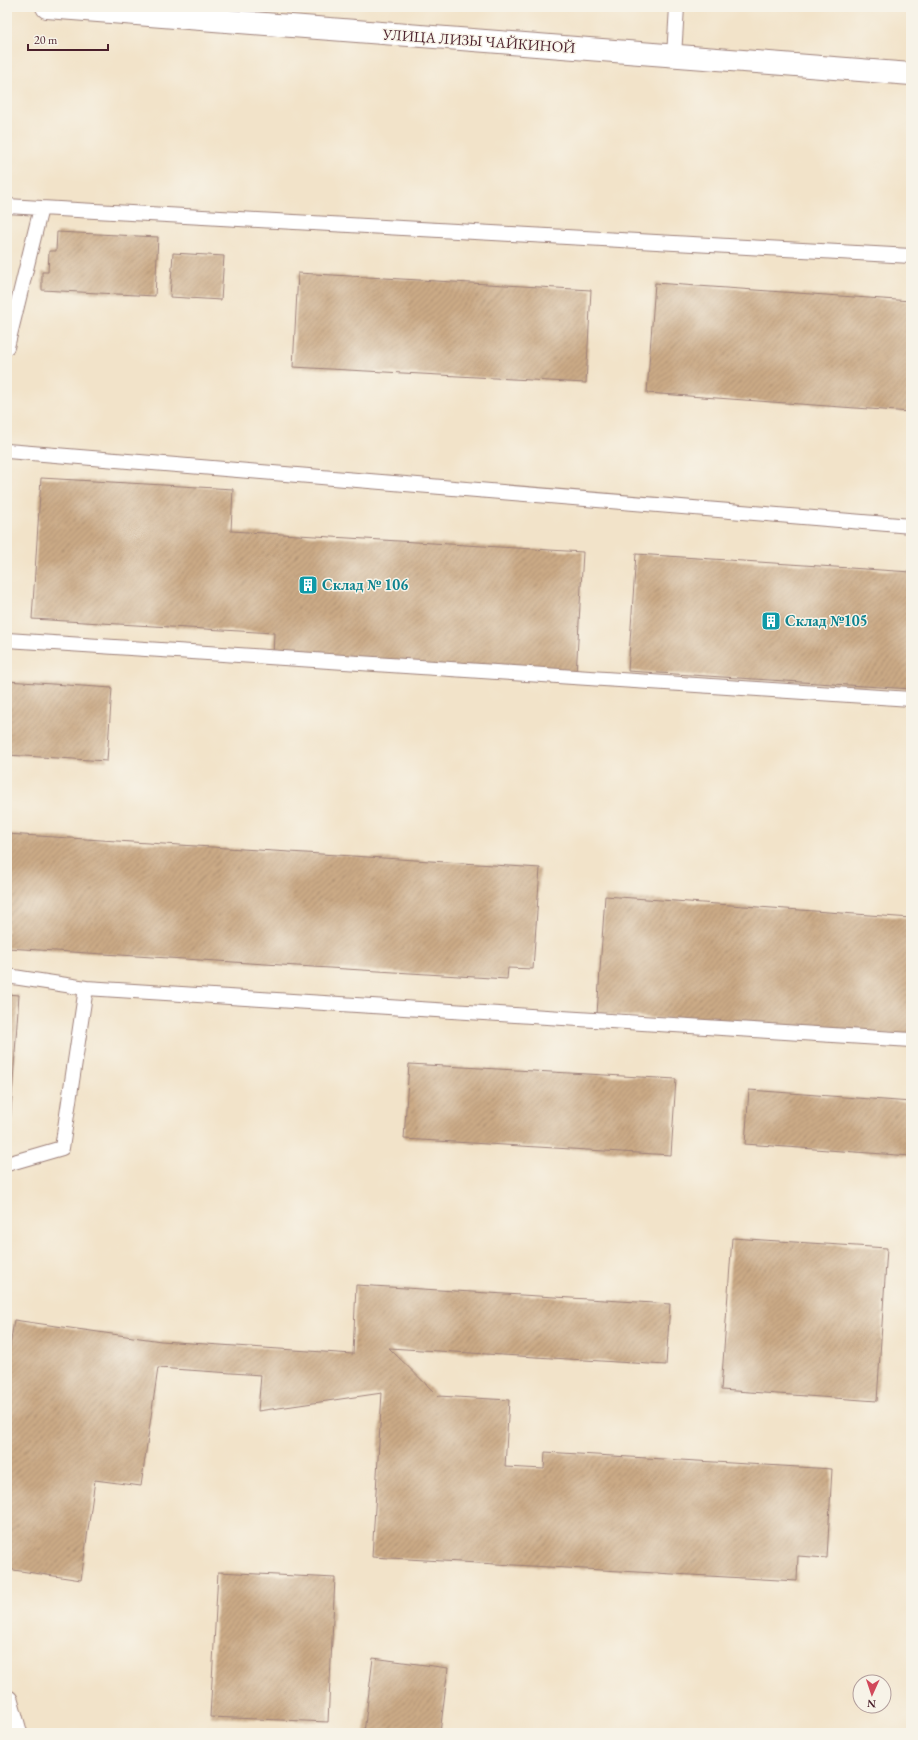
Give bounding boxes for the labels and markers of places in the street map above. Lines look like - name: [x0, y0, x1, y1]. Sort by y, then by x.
- building icon: Склад № 106: [297, 574, 319, 596]
- place label: Склад № 106: [322, 575, 408, 594]
- building icon: Склад №105: [760, 610, 782, 632]
- place label: Склад №105: [785, 611, 868, 630]

